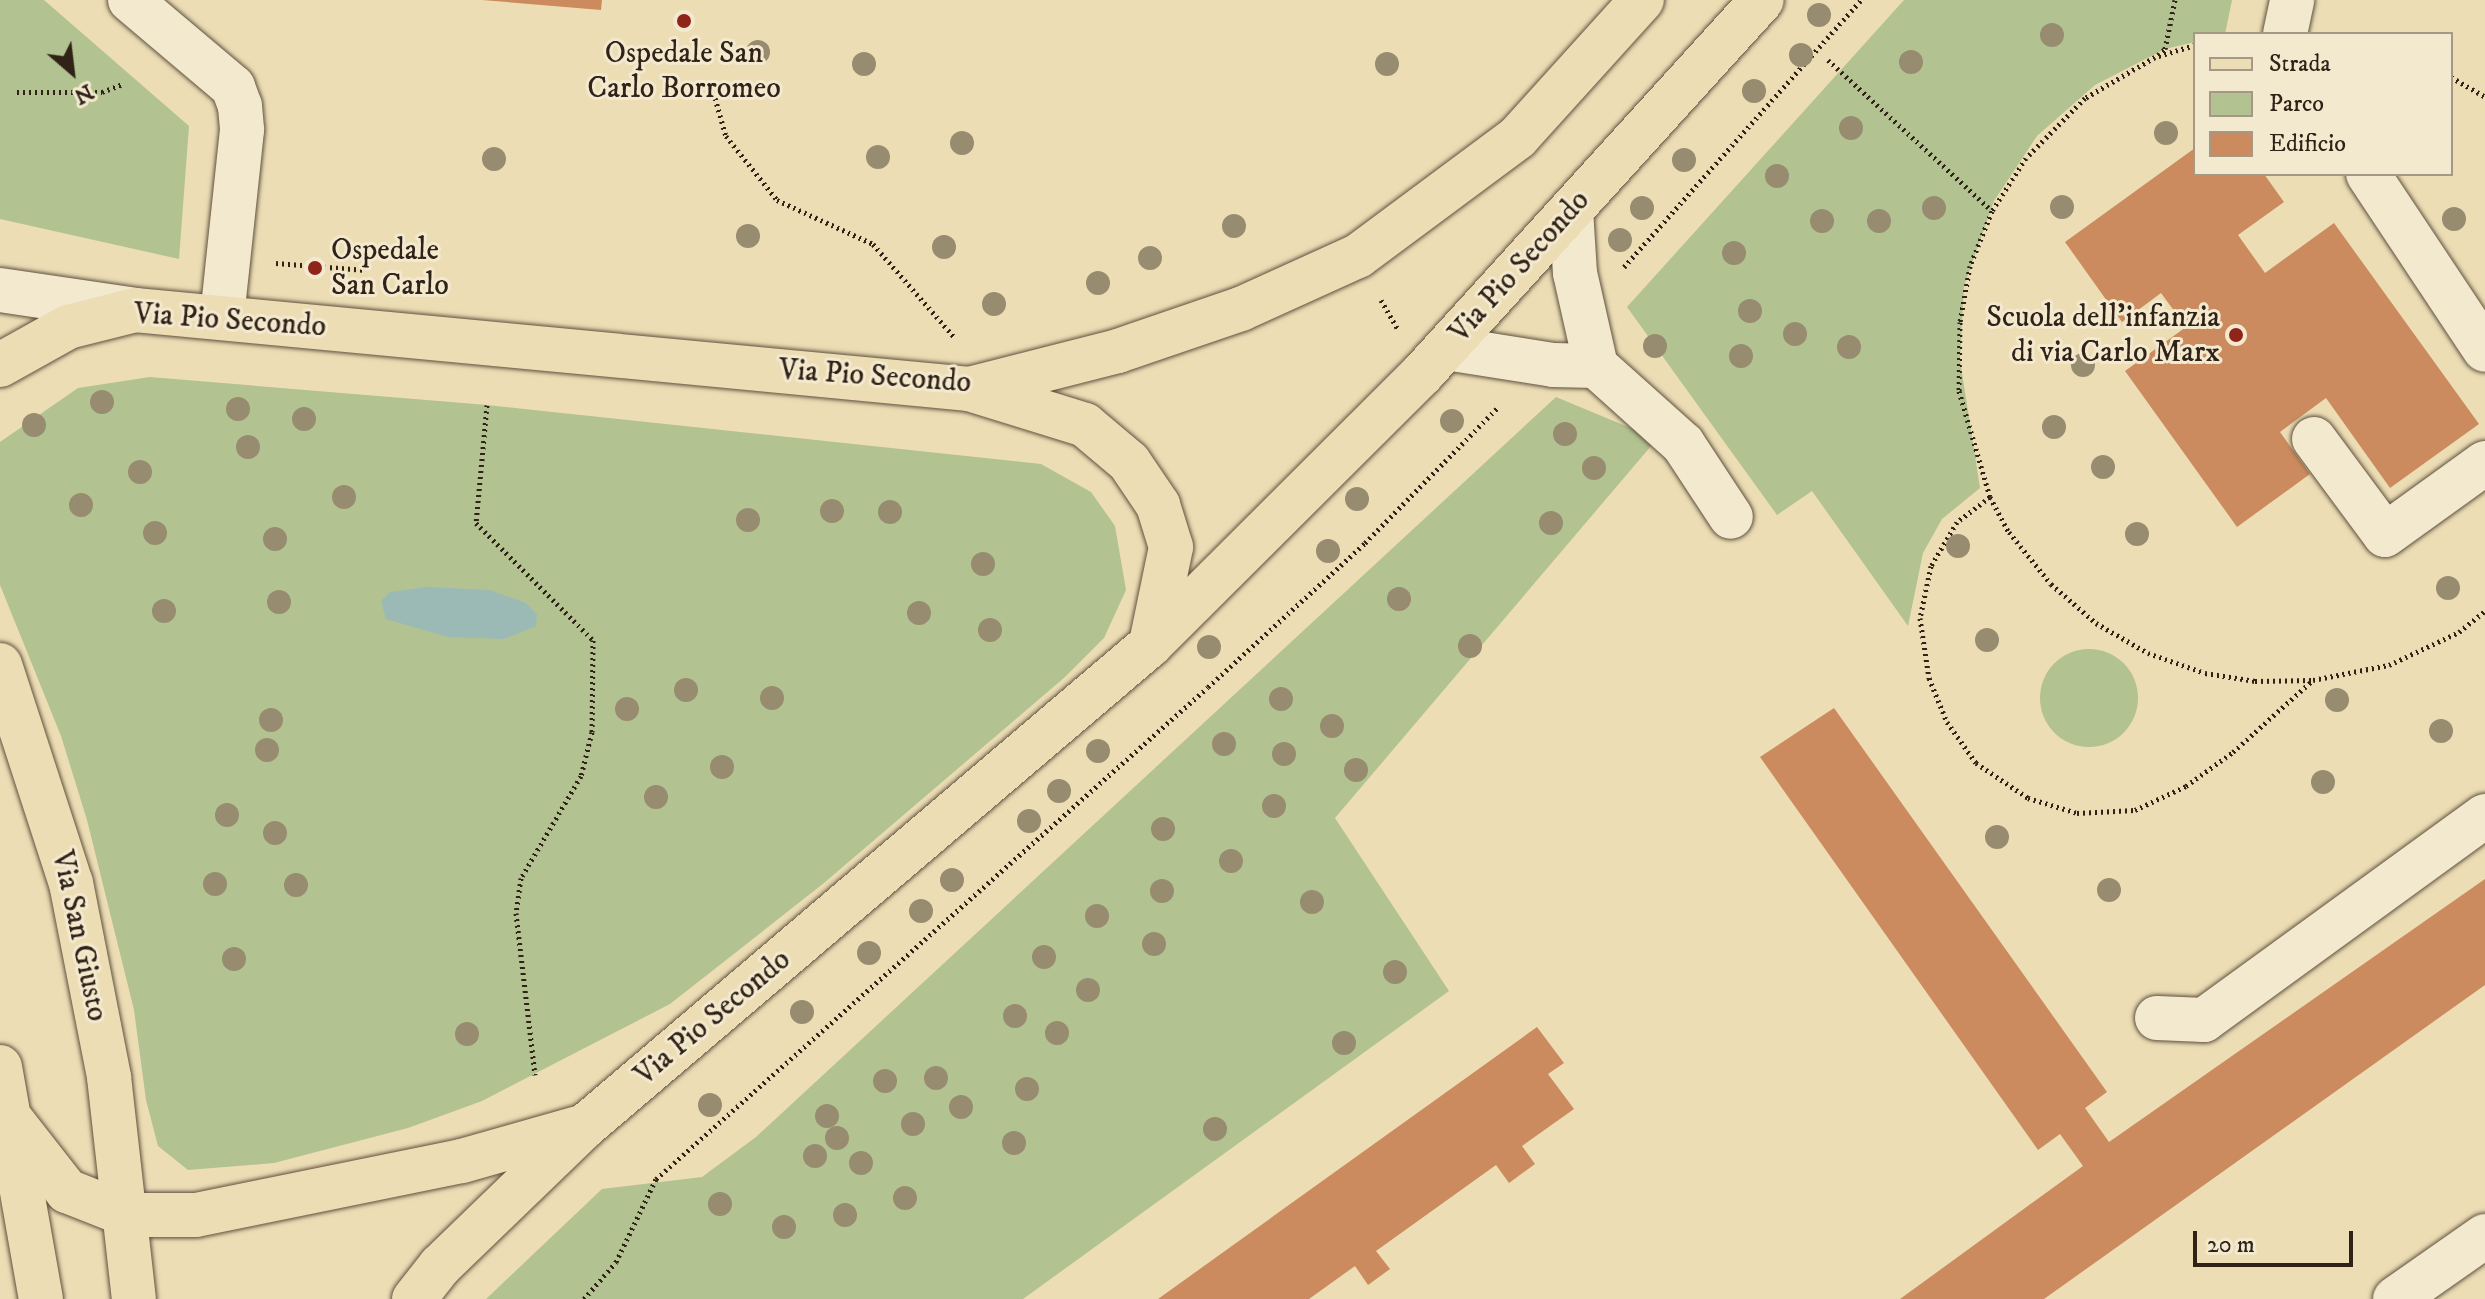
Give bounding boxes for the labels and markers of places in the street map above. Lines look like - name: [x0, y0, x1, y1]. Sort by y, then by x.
- marker: Ospedale San Carlo Borromeo: [673, 10, 695, 32]
- place label: Ospedale San Carlo Borromeo: [587, 36, 781, 106]
- place label: Ospedale San Carlo: [331, 233, 449, 304]
- marker: Ospedale San Carlo: [306, 259, 324, 277]
- place label: Scuola dell'infanzia di via Carlo Marx: [1986, 300, 2220, 370]
- marker: Scuola dell'infanzia di via Carlo Marx: [2227, 326, 2245, 344]

